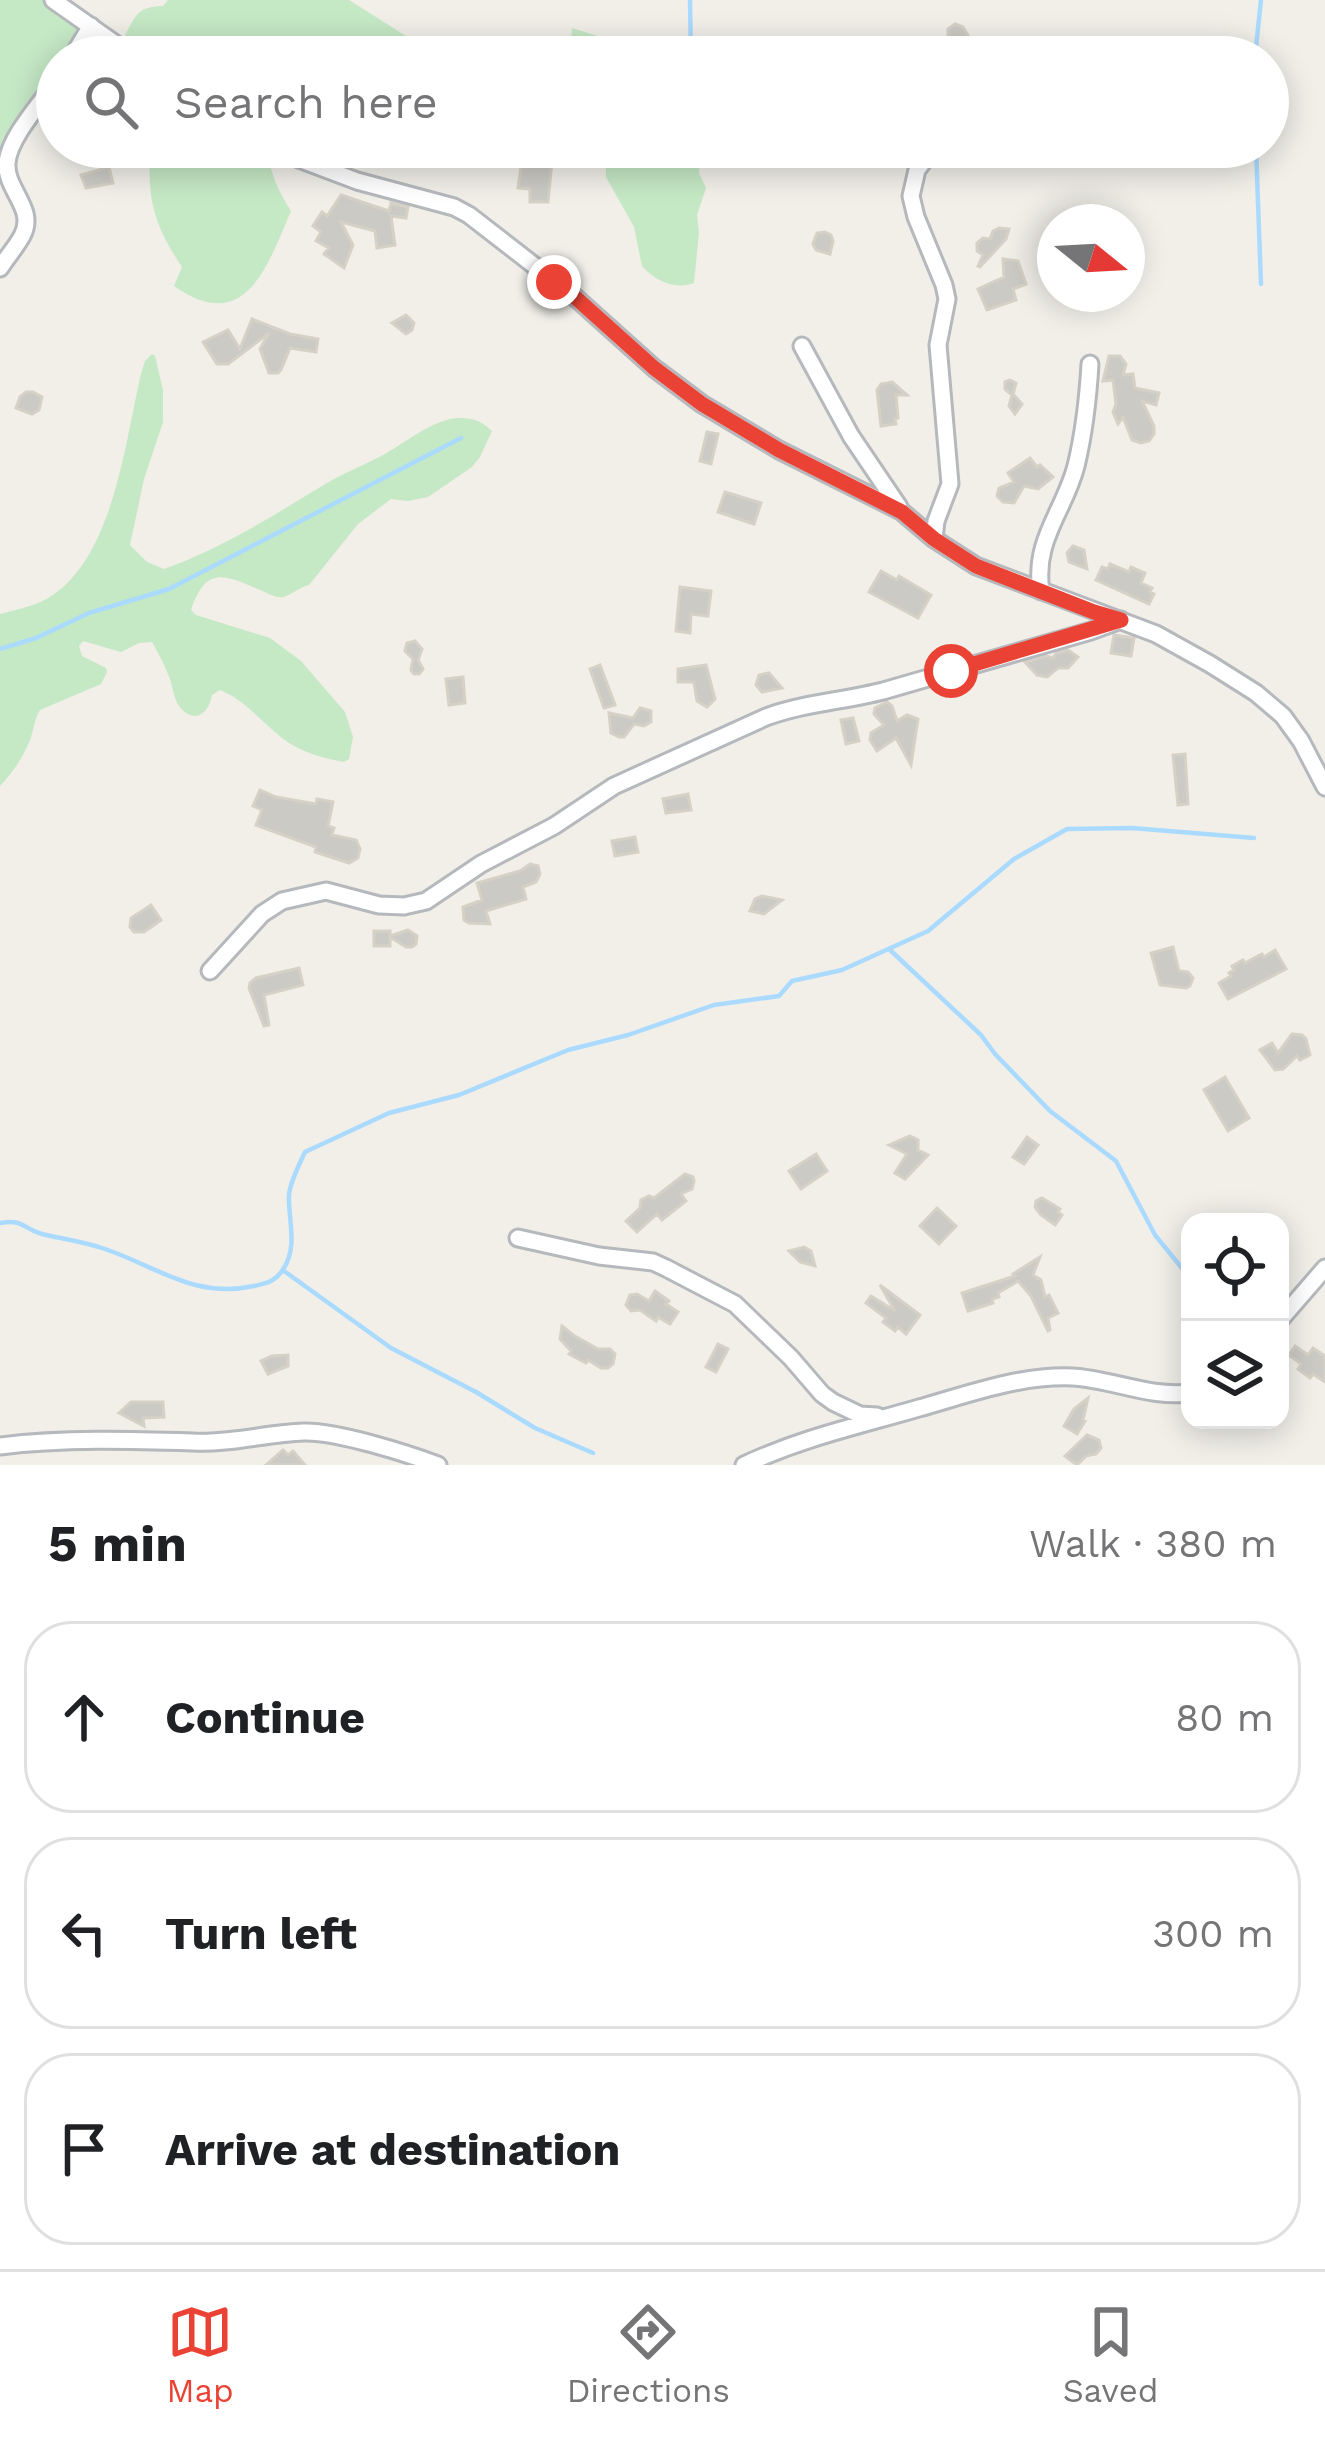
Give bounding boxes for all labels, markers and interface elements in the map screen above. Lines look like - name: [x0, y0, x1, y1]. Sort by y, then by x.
- search box: [36, 36, 1289, 168]
- icon: search: [78, 69, 144, 135]
- text: Search here: [174, 76, 438, 129]
- north arrow: [1037, 204, 1145, 312]
- route end: [527, 255, 581, 309]
- route start: [924, 644, 978, 698]
- map controls: [1181, 1213, 1289, 1429]
- button: locate: [1181, 1213, 1289, 1321]
- button: layers: [1181, 1321, 1289, 1429]
- text: 5 min: [48, 1514, 187, 1573]
- text: Walk · 380 m: [1029, 1521, 1277, 1566]
- icon: ahead: [51, 1684, 117, 1750]
- text: Continue: [165, 1691, 365, 1744]
- text: 80 m: [1175, 1695, 1274, 1740]
- icon: left: [51, 1900, 117, 1966]
- text: Turn left: [165, 1907, 357, 1960]
- text: 300 m: [1152, 1911, 1274, 1956]
- icon: arrive: [51, 2116, 117, 2182]
- text: Arrive at destination: [165, 2123, 620, 2176]
- tab: Map: [166, 2299, 234, 2410]
- tab: Directions: [567, 2299, 730, 2410]
- tab: Saved: [1063, 2299, 1159, 2410]

